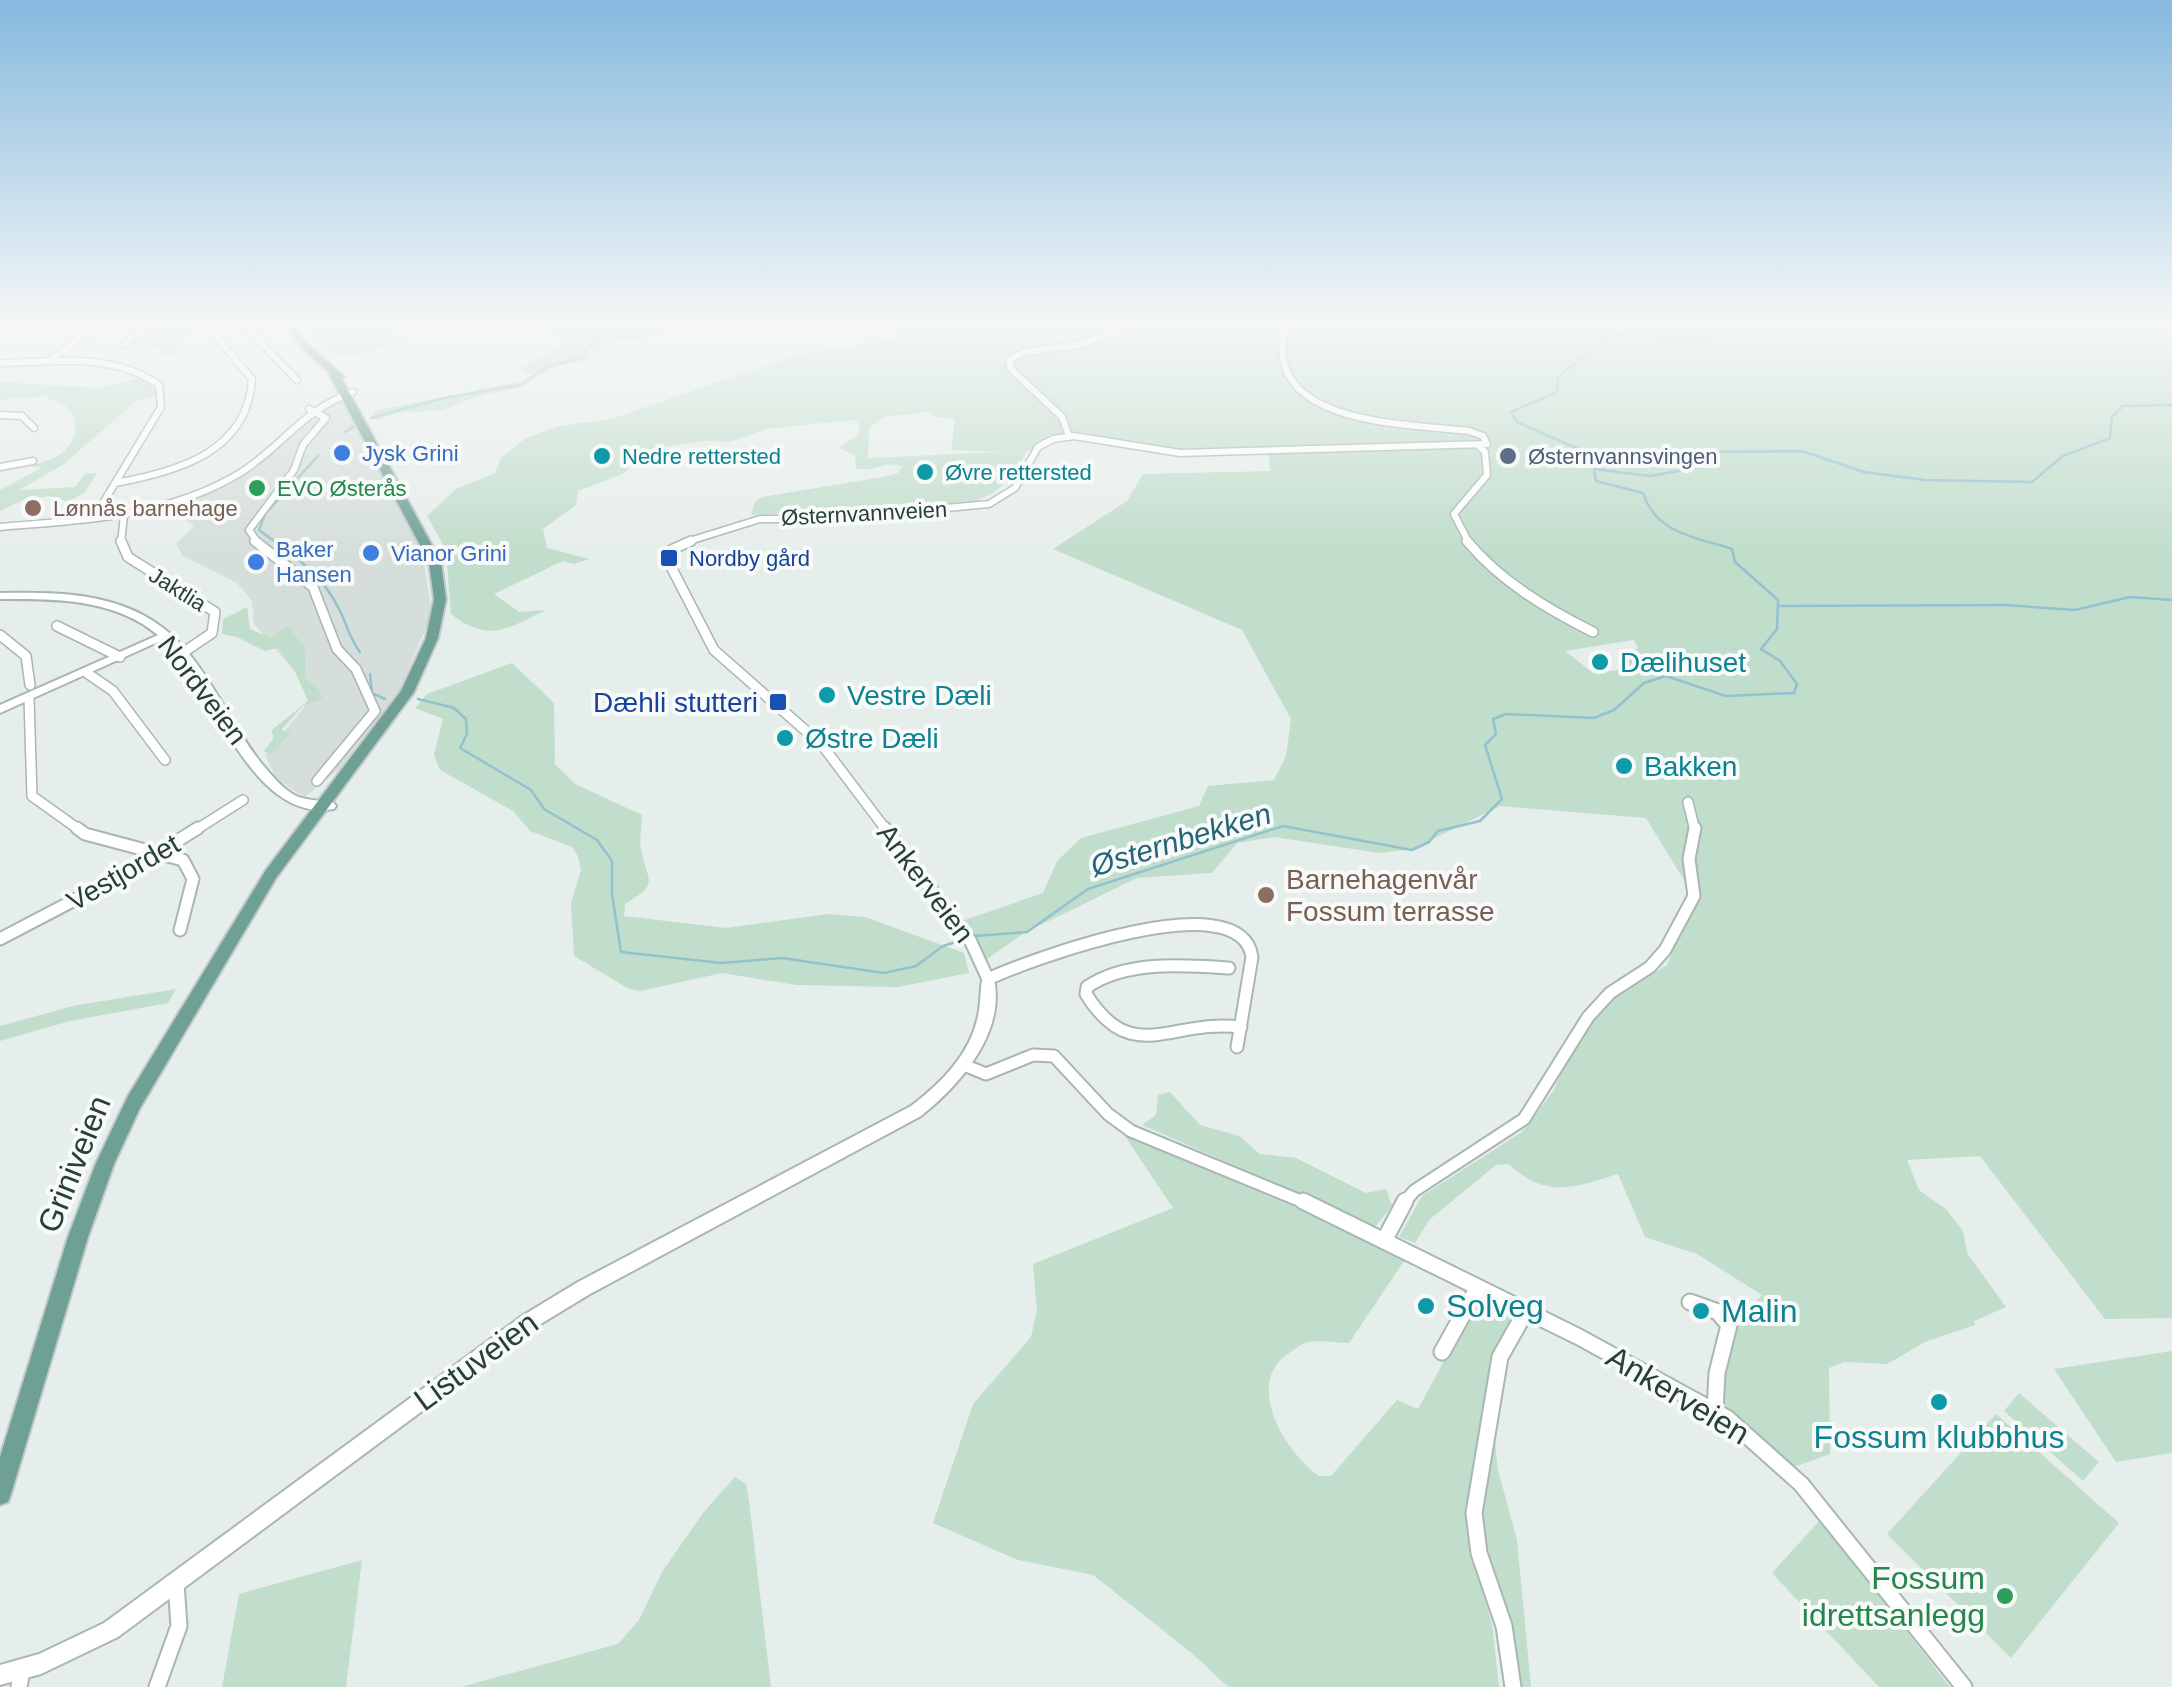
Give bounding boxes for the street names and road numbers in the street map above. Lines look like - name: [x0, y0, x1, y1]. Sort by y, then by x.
- street label: Østernvannveien: [780, 497, 948, 530]
- street label: Jaktlia: [145, 562, 211, 617]
- street label: Nordveien: [152, 630, 253, 751]
- street label: Ankerveien: [871, 818, 980, 949]
- street label: Vestjordet: [62, 828, 185, 917]
- street label: Griniveien: [30, 1090, 118, 1238]
- street label: Listuveien: [407, 1304, 545, 1418]
- street label: Ankerveien: [1600, 1338, 1756, 1452]

